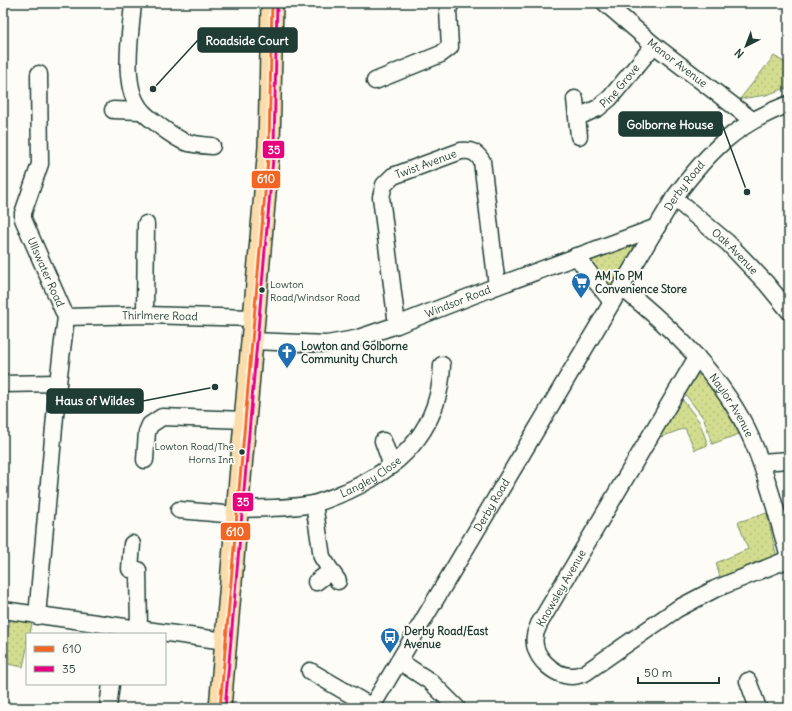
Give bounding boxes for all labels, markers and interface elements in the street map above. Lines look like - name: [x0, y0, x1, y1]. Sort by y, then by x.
- north arrow: [726, 26, 766, 66]
- callout: Roadside Court: [198, 28, 297, 52]
- text: Roadside Court: [205, 33, 289, 48]
- street label: Manor Avenue: [645, 36, 710, 90]
- text: N: [732, 46, 747, 61]
- street label: Pine Grove: [597, 61, 642, 111]
- callout: Golborne House: [619, 112, 722, 136]
- text: Golborne House: [627, 117, 714, 132]
- line badge: 35: [262, 140, 285, 159]
- text: 35: [268, 143, 280, 157]
- street label: Twist Avenue: [393, 146, 458, 182]
- street label: Derby Road: [661, 158, 708, 213]
- line badge: 610: [251, 170, 281, 189]
- text: 610: [257, 172, 275, 186]
- street label: Oak Avenue: [709, 225, 761, 277]
- street label: Ullswater Road: [24, 235, 68, 309]
- place label: AM To PM Convenience Store: [595, 269, 687, 296]
- supermarket icon: AM To PM Convenience Store: [570, 271, 592, 299]
- place label: Lowton Road/Windsor Road: [270, 278, 360, 304]
- street label: Windsor Road: [423, 282, 493, 320]
- marker: Lowton Road/Windsor Road: [257, 285, 267, 295]
- street label: Thirlmere Road: [122, 308, 199, 323]
- place label: Lowton and Golborne Community Church: [301, 339, 408, 367]
- church icon: Lowton and Golborne Community Church: [276, 341, 298, 369]
- street label: Naylor Avenue: [706, 371, 757, 439]
- callout: Haus of Wildes: [47, 389, 143, 413]
- text: Haus of Wildes: [55, 393, 135, 408]
- place label: Lowton Road/The Horns Inn: [155, 440, 234, 466]
- marker: Lowton Road/The Horns Inn: [237, 447, 247, 457]
- street label: Langley Close: [338, 453, 404, 500]
- street label: Derby Road: [470, 476, 513, 534]
- line badge: 35: [232, 492, 254, 512]
- text: 35: [237, 495, 249, 509]
- line badge: 610: [220, 522, 251, 541]
- text: 610: [226, 525, 244, 539]
- street label: Knowsley Avenue: [533, 547, 589, 629]
- place label: Derby Road/East Avenue: [404, 624, 489, 651]
- bus stop icon: Derby Road/East Avenue: [379, 626, 401, 654]
- legend: [26, 633, 166, 685]
- text: 610: [62, 641, 82, 656]
- scale bar: [638, 659, 719, 685]
- text: 35: [62, 661, 76, 676]
- text: 50 m: [644, 665, 673, 680]

